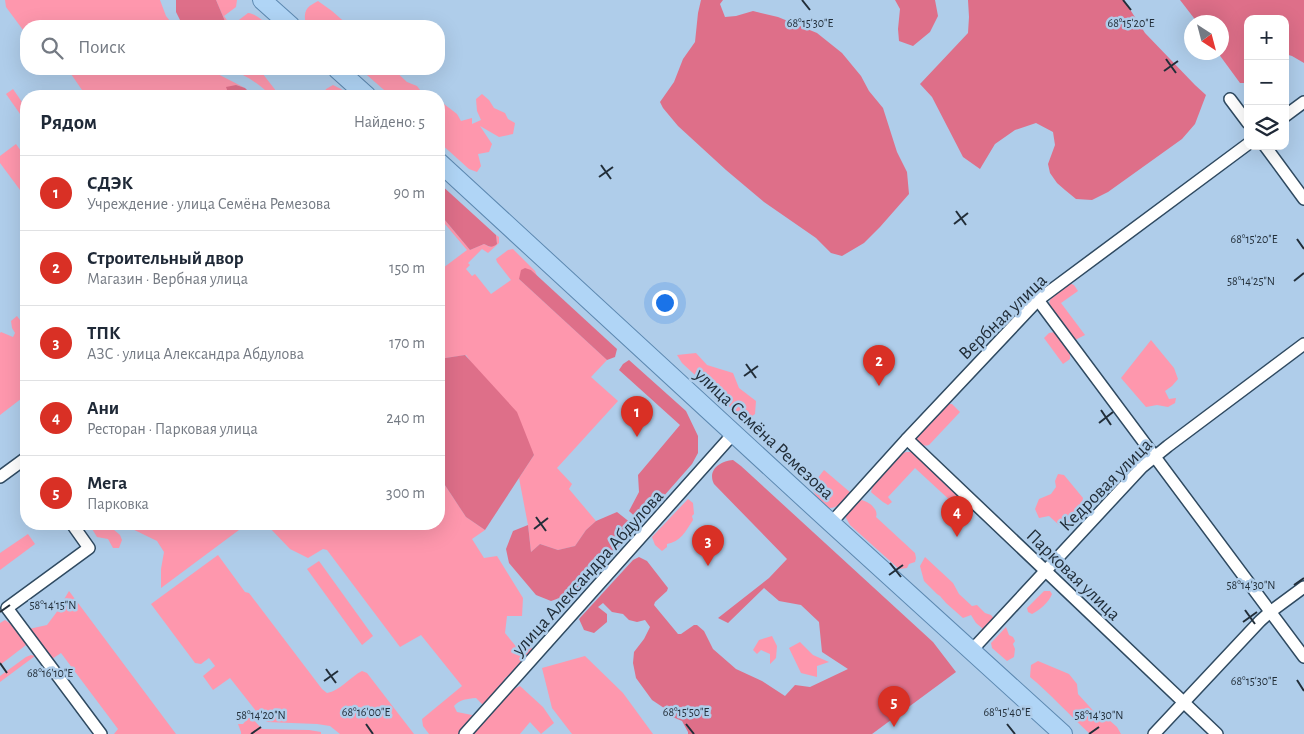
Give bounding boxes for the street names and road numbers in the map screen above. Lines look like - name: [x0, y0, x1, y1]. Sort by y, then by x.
- street label: Вербная улица: [955, 270, 1051, 364]
- street label: улица Семёна Ремезова: [690, 364, 837, 503]
- street label: Кедровая улица: [1056, 435, 1156, 535]
- street label: улица Александра Абдулова: [508, 486, 667, 660]
- street label: Парковая улица: [1022, 526, 1124, 625]

